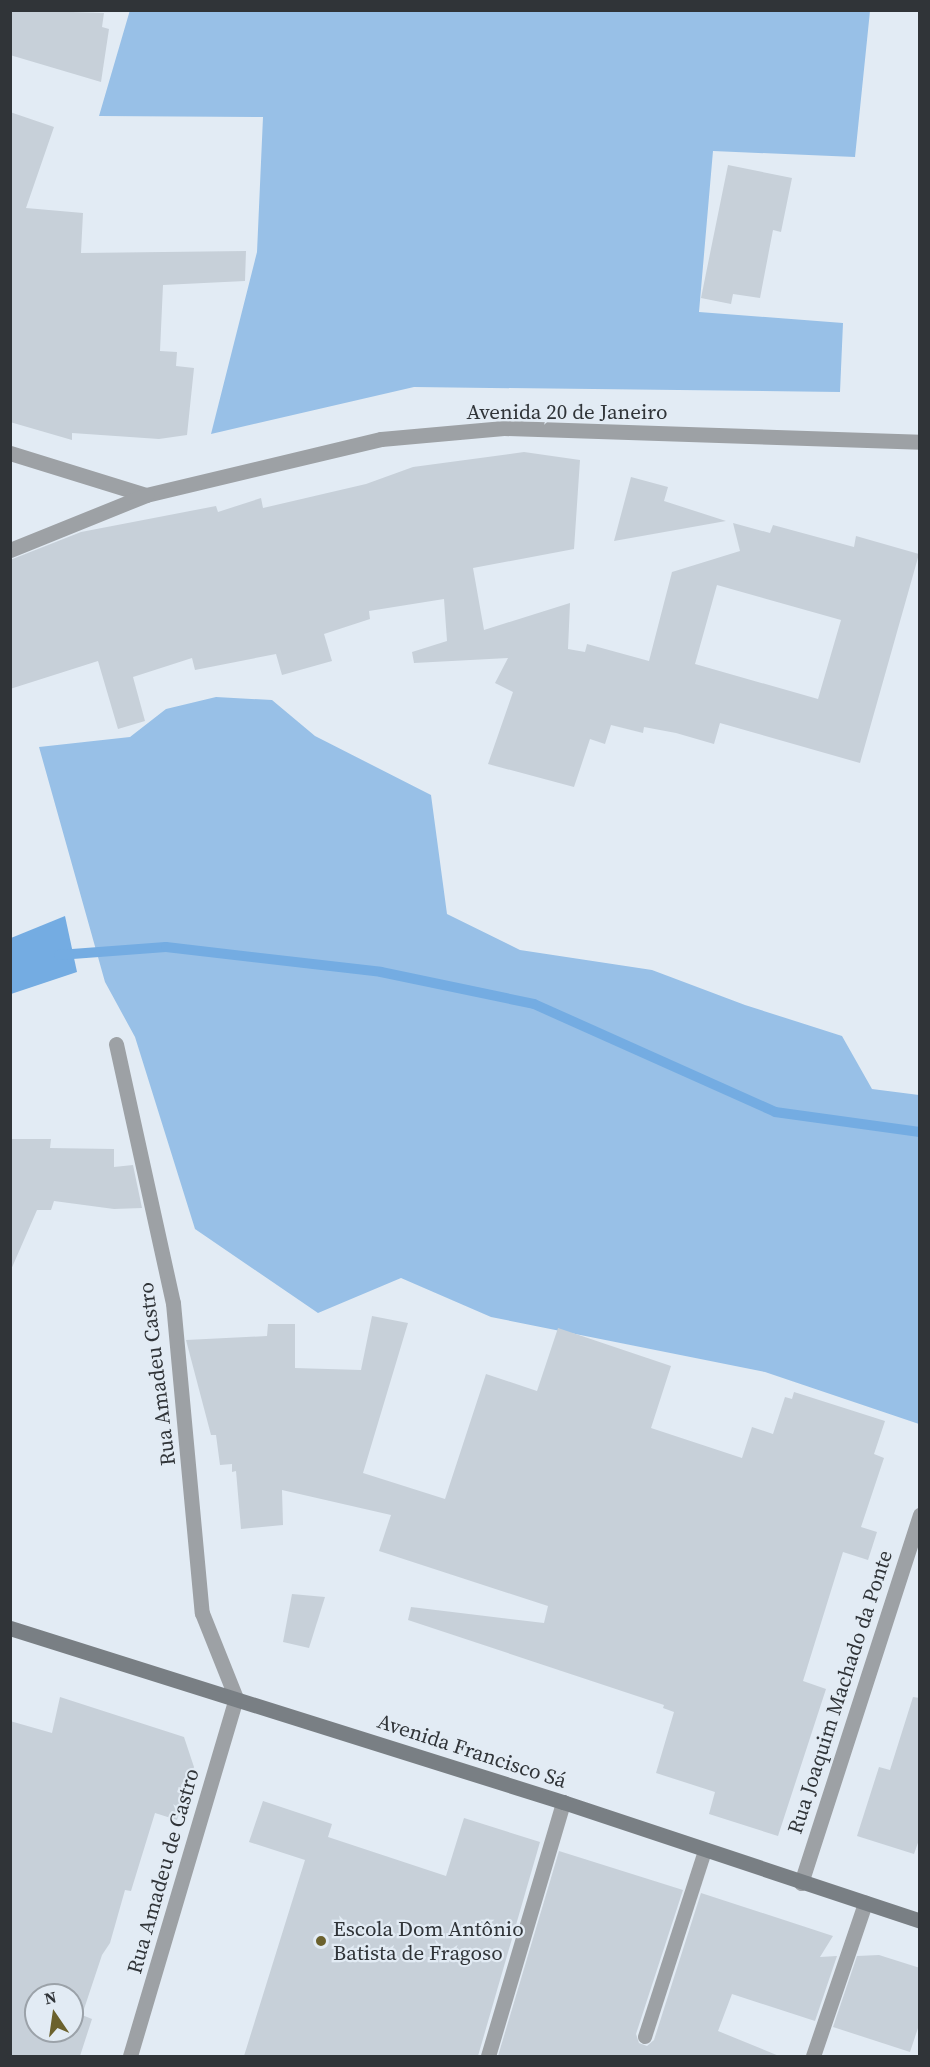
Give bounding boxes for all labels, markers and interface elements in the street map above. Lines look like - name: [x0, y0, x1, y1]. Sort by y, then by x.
- street label: Avenida 20 de Janeiro: [466, 399, 668, 425]
- street label: Rua Amadeu Castro: [133, 1281, 181, 1467]
- street label: Rua Joaquim Machado da Ponte: [782, 1547, 898, 1837]
- street label: Avenida Francisco Sá: [374, 1709, 570, 1793]
- street label: Rua Amadeu de Castro: [122, 1766, 204, 1976]
- place label: Escola Dom Antônio Batista de Fragoso: [333, 1916, 524, 1966]
- marker: Escola Dom Antônio Batista de Fragoso: [314, 1934, 328, 1948]
- north arrow: [24, 1983, 84, 2043]
- text: N: [42, 1985, 59, 2009]

